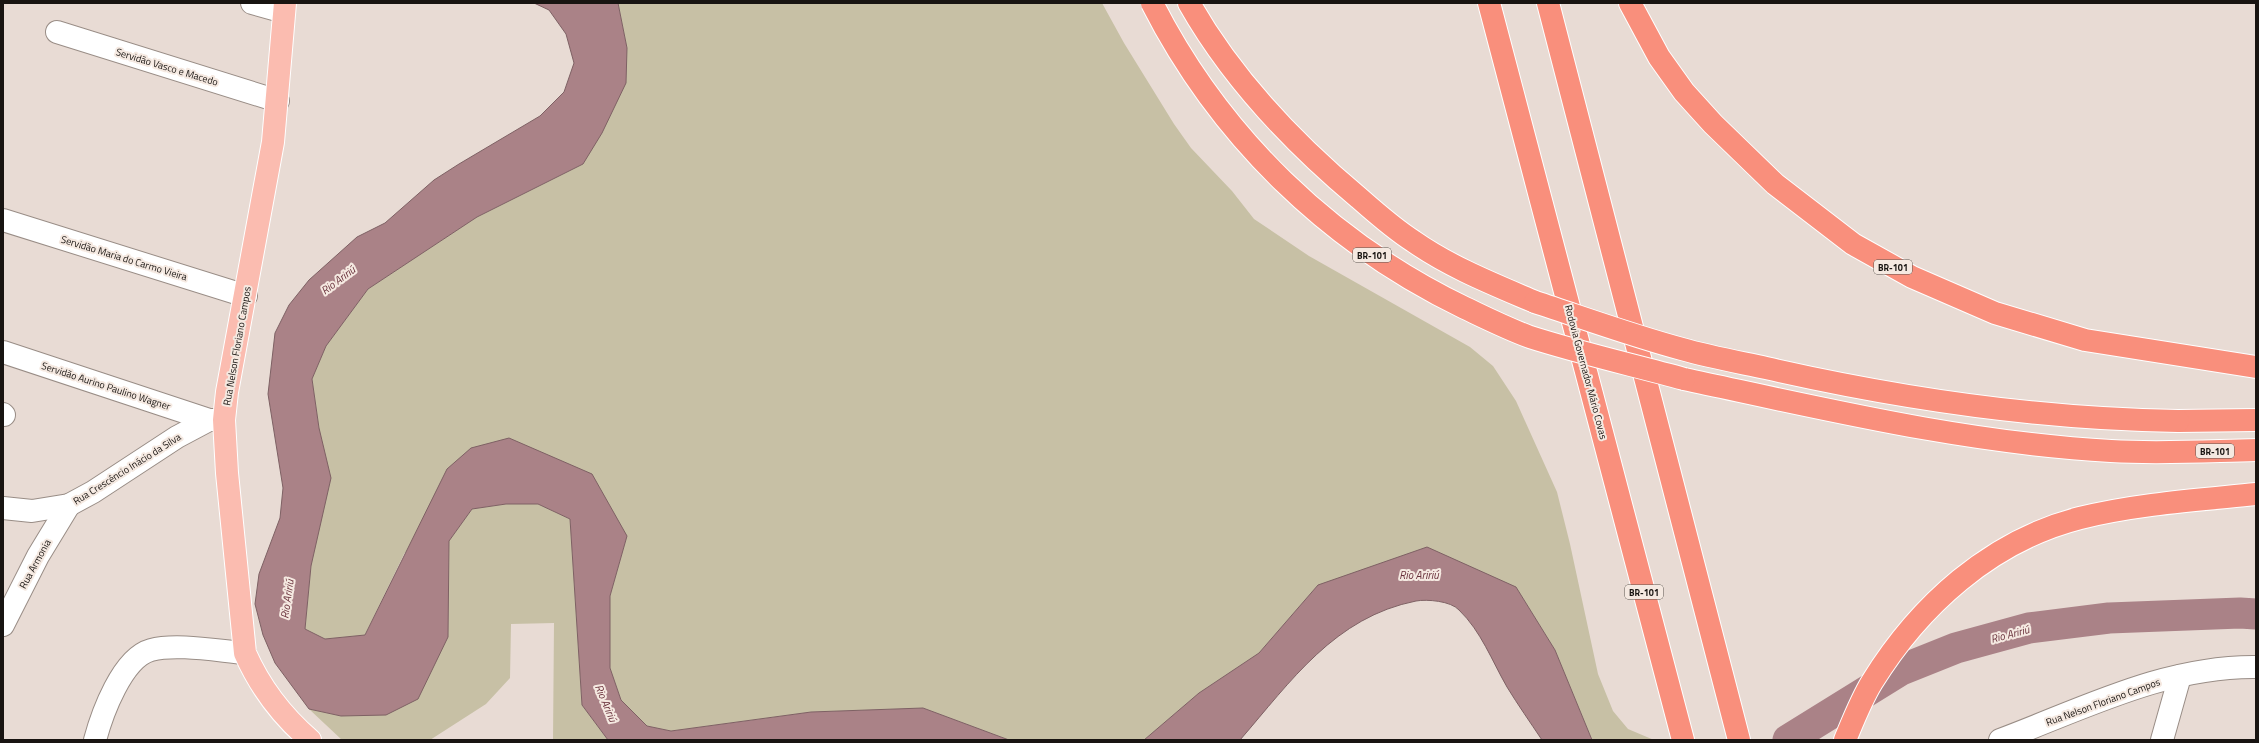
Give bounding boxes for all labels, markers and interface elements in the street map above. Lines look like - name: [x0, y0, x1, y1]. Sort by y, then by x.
- street label: Servidão Vasco e Macedo: [114, 44, 220, 90]
- street label: Servidão Maria do Carmo Vieira: [59, 232, 189, 284]
- road number: BR-101: [1353, 248, 1391, 262]
- road number: BR-101: [1874, 260, 1912, 274]
- water label: Rio Aririú: [317, 261, 360, 298]
- street label: Rua Nelson Floriano Campos: [219, 285, 255, 407]
- street label: Rodovia Governador Mário Covas: [1561, 303, 1611, 441]
- street label: Servidão Aurino Paulino Wagner: [40, 358, 173, 414]
- street label: Rua Crescêncio Inácio da Silva: [70, 430, 184, 508]
- road number: BR-101: [2196, 444, 2234, 458]
- street label: Rua Armonia: [15, 537, 55, 591]
- water label: Rio Aririú: [1399, 567, 1440, 583]
- water label: Rio Aririú: [276, 577, 298, 620]
- road number: BR-101: [1625, 585, 1663, 599]
- water label: Rio Aririú: [1989, 621, 2033, 647]
- street label: Rua Nelson Floriano Campos: [2044, 674, 2163, 730]
- water label: Rio Aririú: [591, 682, 622, 726]

